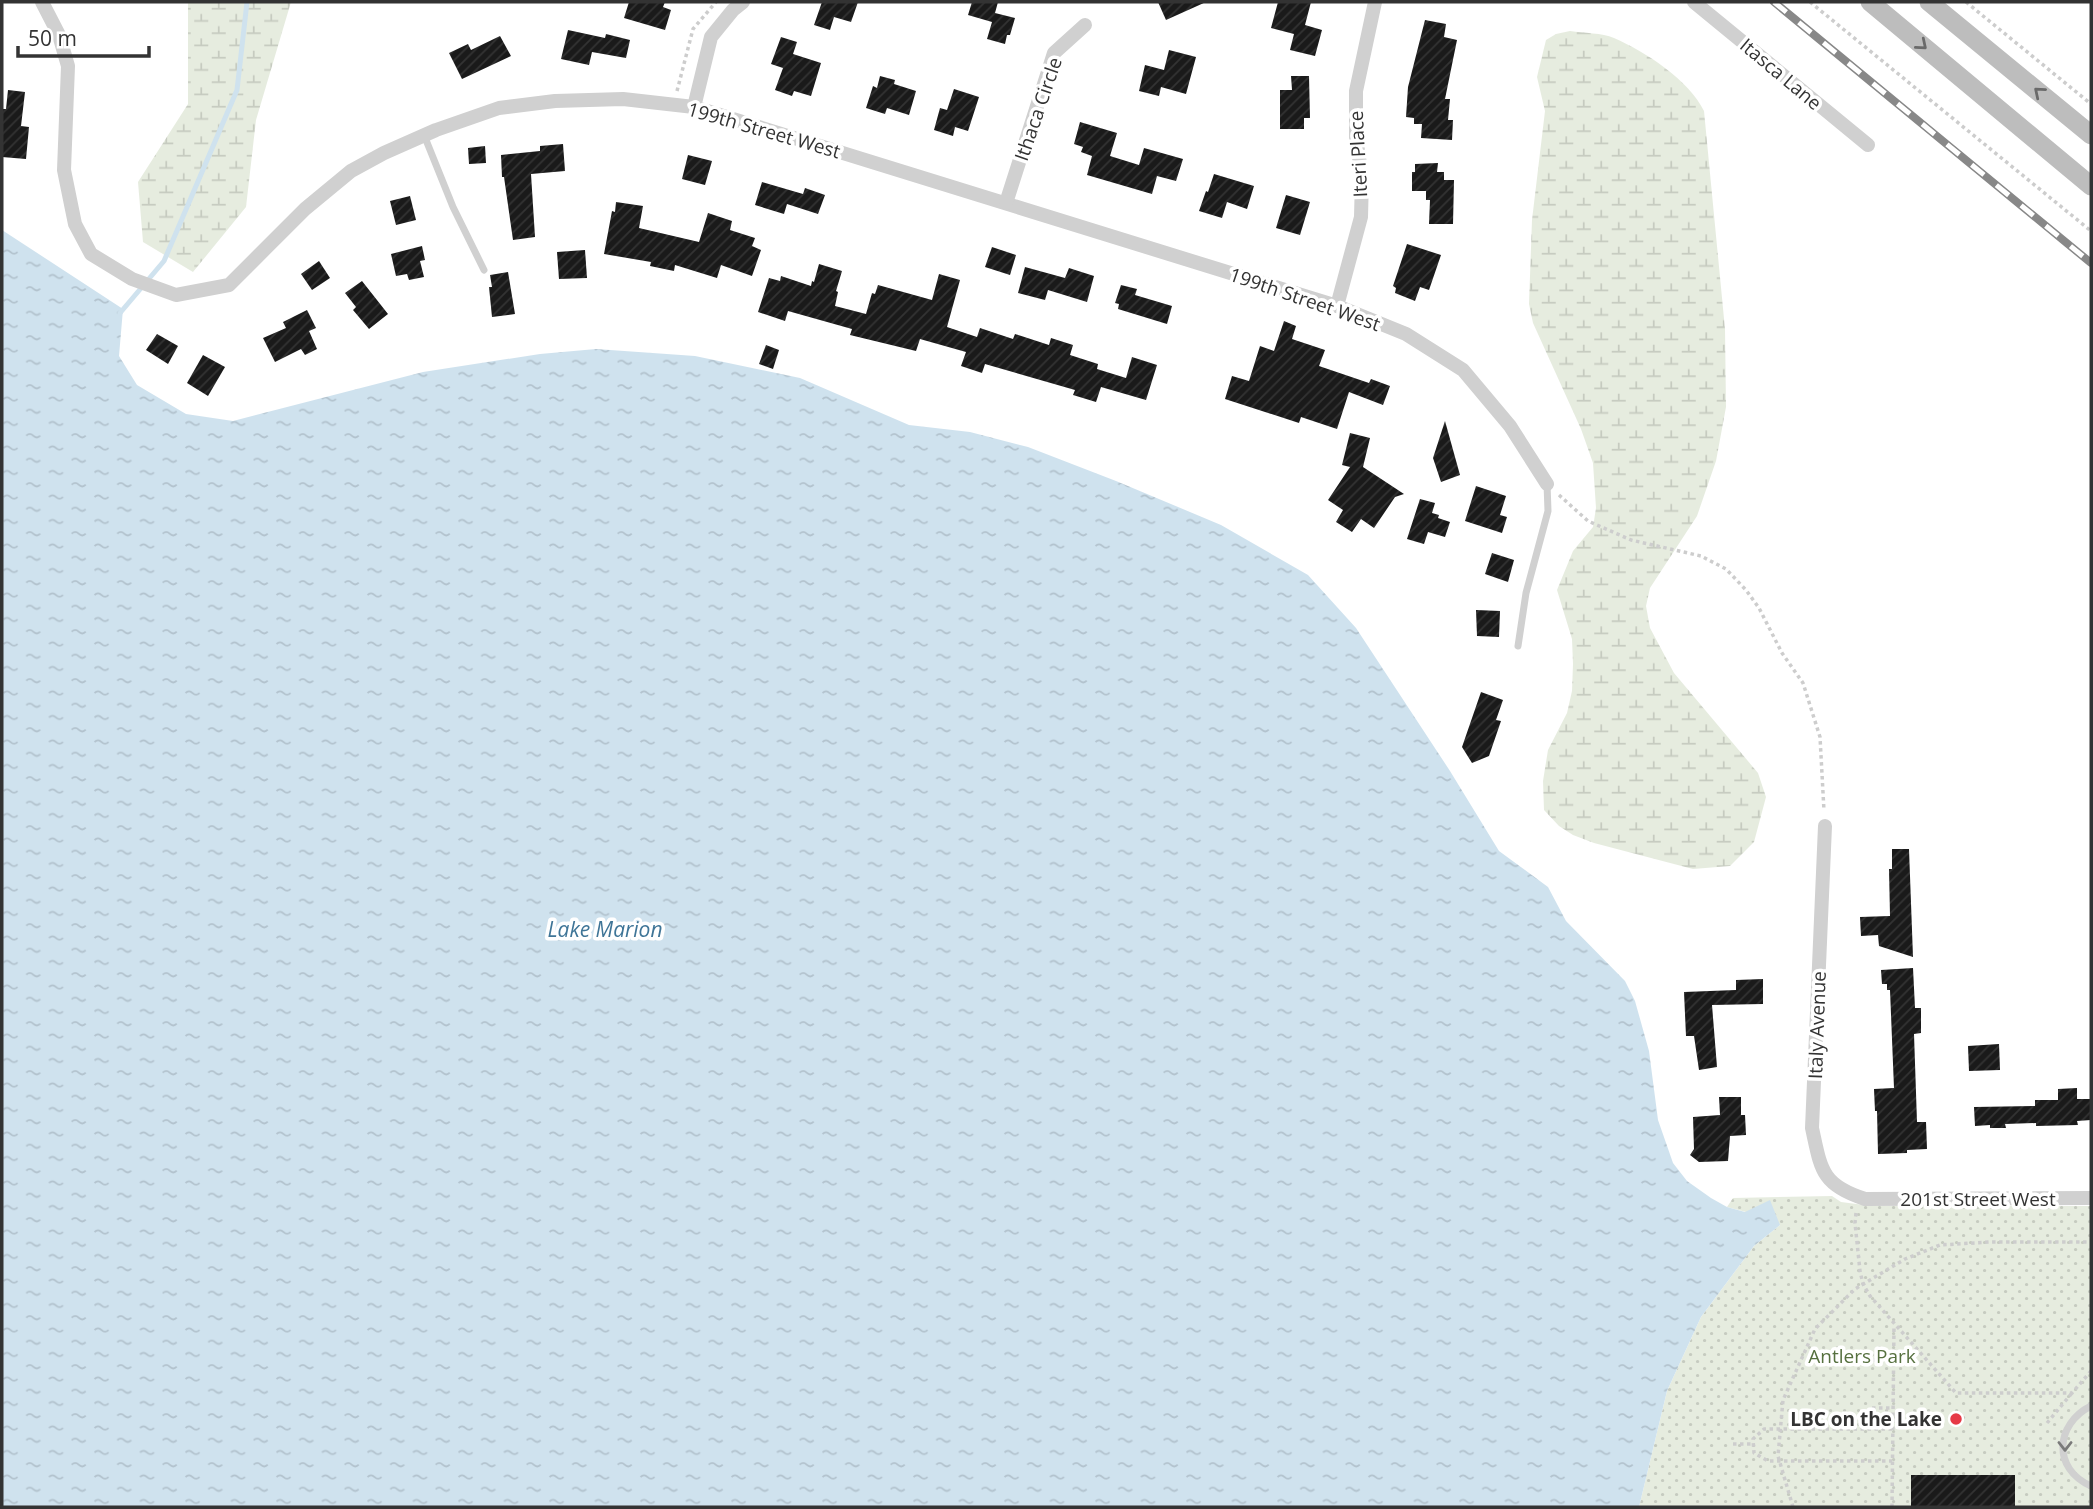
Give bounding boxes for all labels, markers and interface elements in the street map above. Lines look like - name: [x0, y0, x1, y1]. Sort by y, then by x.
- scale bar: [18, 14, 149, 58]
- text: 50 m: [28, 24, 77, 52]
- street label: Itasca Lane: [1735, 32, 1827, 116]
- one-way arrow: [1915, 37, 1927, 50]
- street label: Ithaca Circle: [1008, 54, 1068, 164]
- one-way arrow: [2034, 88, 2047, 100]
- street label: 199th Street West: [684, 96, 844, 164]
- street label: Iteri Place: [1343, 110, 1373, 198]
- street label: 199th Street West: [1226, 261, 1384, 337]
- water label: Lake Marion: [547, 915, 663, 943]
- street label: Italy Avenue: [1802, 971, 1832, 1079]
- street label: 201st Street West: [1900, 1186, 2056, 1212]
- park label: Antlers Park: [1808, 1343, 1916, 1369]
- place label: LBC on the Lake: [1790, 1406, 1942, 1432]
- marker: LBC on the Lake: [1948, 1411, 1964, 1427]
- one-way arrow: [2057, 1441, 2073, 1452]

